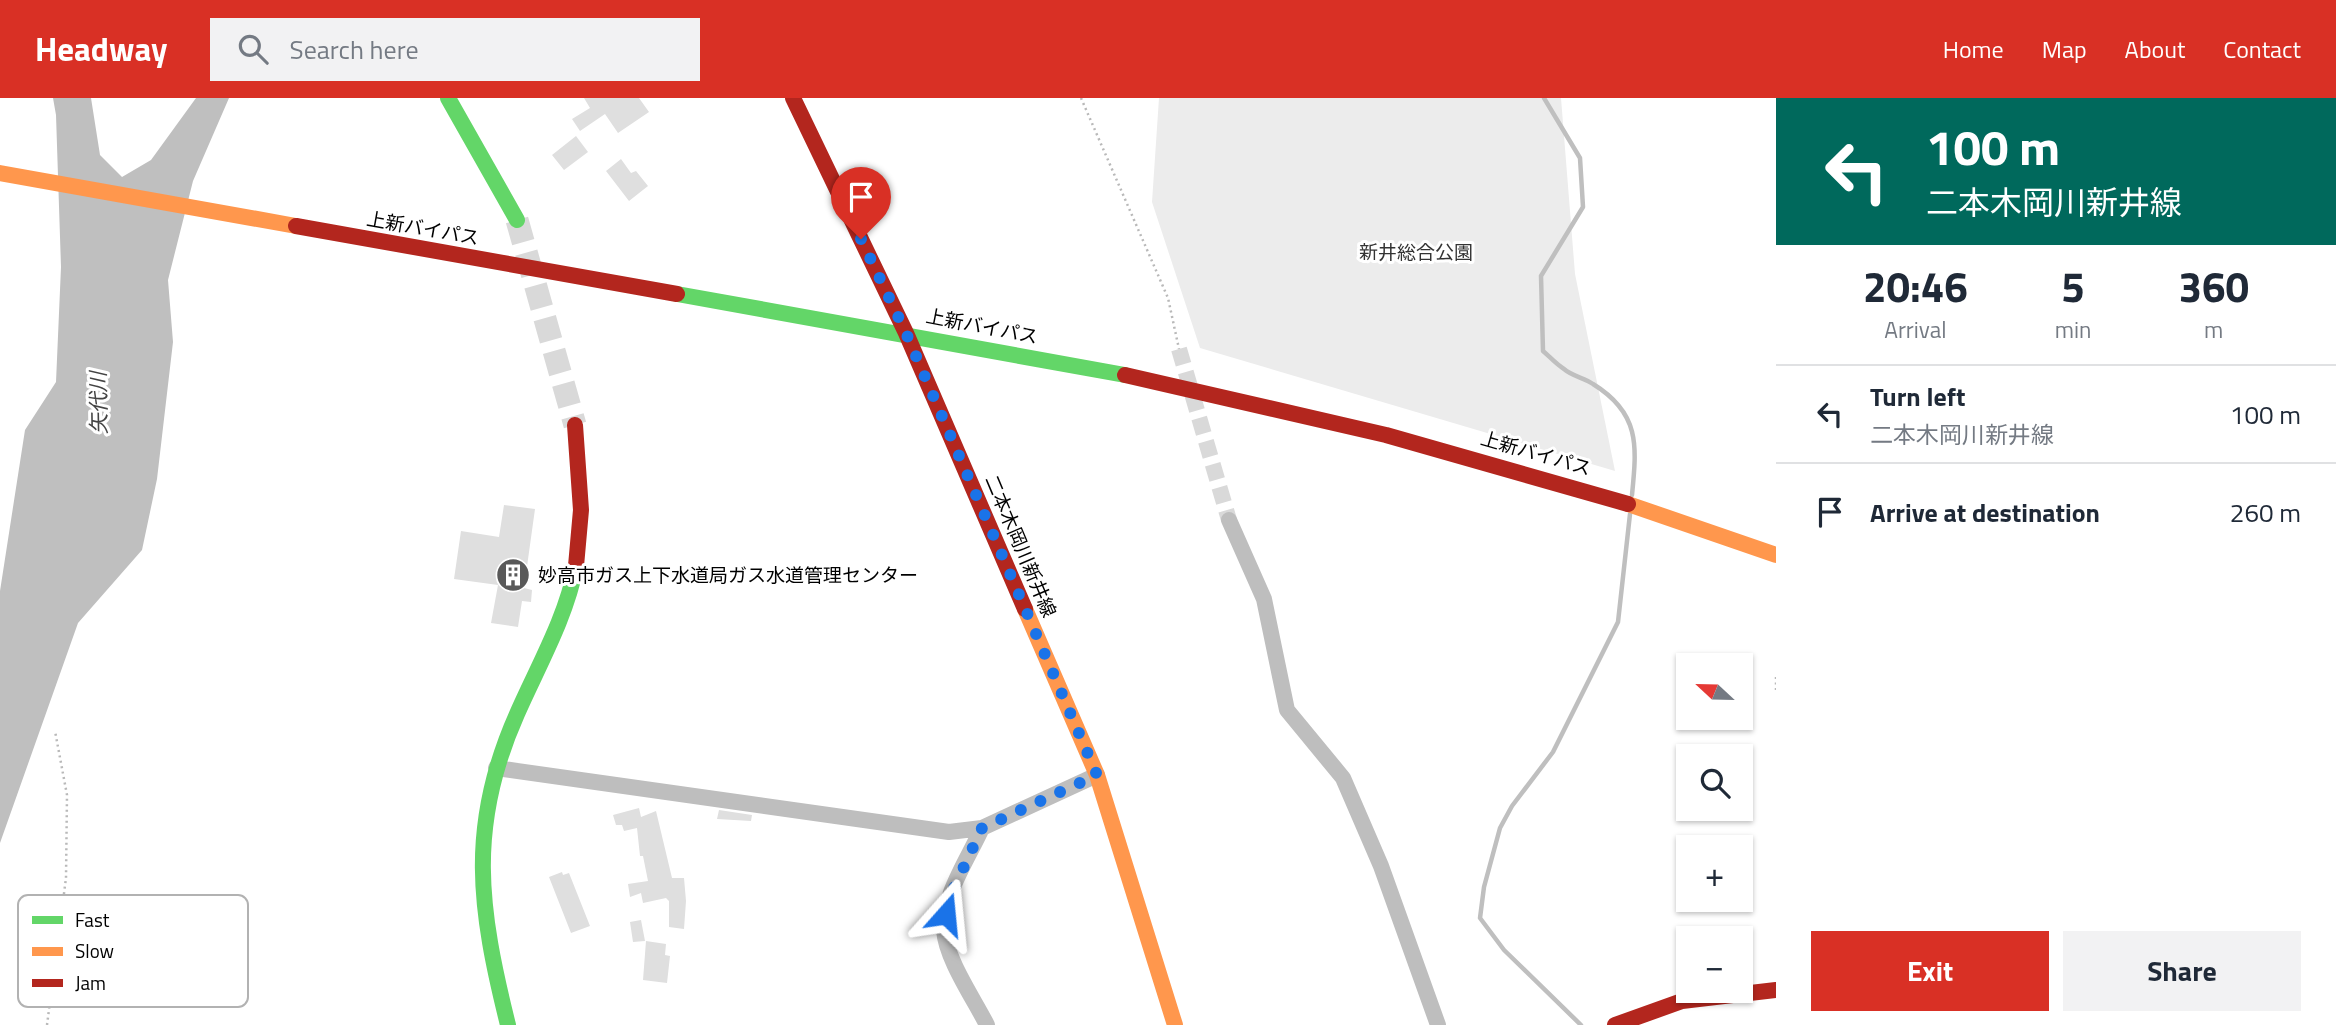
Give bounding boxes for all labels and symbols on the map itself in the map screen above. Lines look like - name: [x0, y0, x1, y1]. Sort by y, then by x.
- pin: [831, 167, 891, 239]
- street label: 上新バイパス: [365, 203, 482, 252]
- park label: 新井総合公園: [1359, 237, 1473, 266]
- street label: 上新バイパス: [924, 300, 1041, 351]
- water label: 矢代川: [81, 369, 115, 435]
- street label: 上新バイパス: [1478, 423, 1595, 482]
- street label: 二本木岡川新井線: [978, 470, 1065, 621]
- building icon: 妙高市ガス上下水道局ガス水道管理センター: [494, 556, 532, 594]
- place label: 妙高市ガス上下水道局ガス水道管理センター: [538, 560, 918, 589]
- north arrow: [1676, 653, 1754, 730]
- position arrow: [909, 877, 983, 951]
- legend: [18, 895, 248, 1007]
- text: Fast: [75, 905, 110, 934]
- text: Slow: [75, 936, 114, 965]
- text: Jam: [75, 968, 106, 997]

